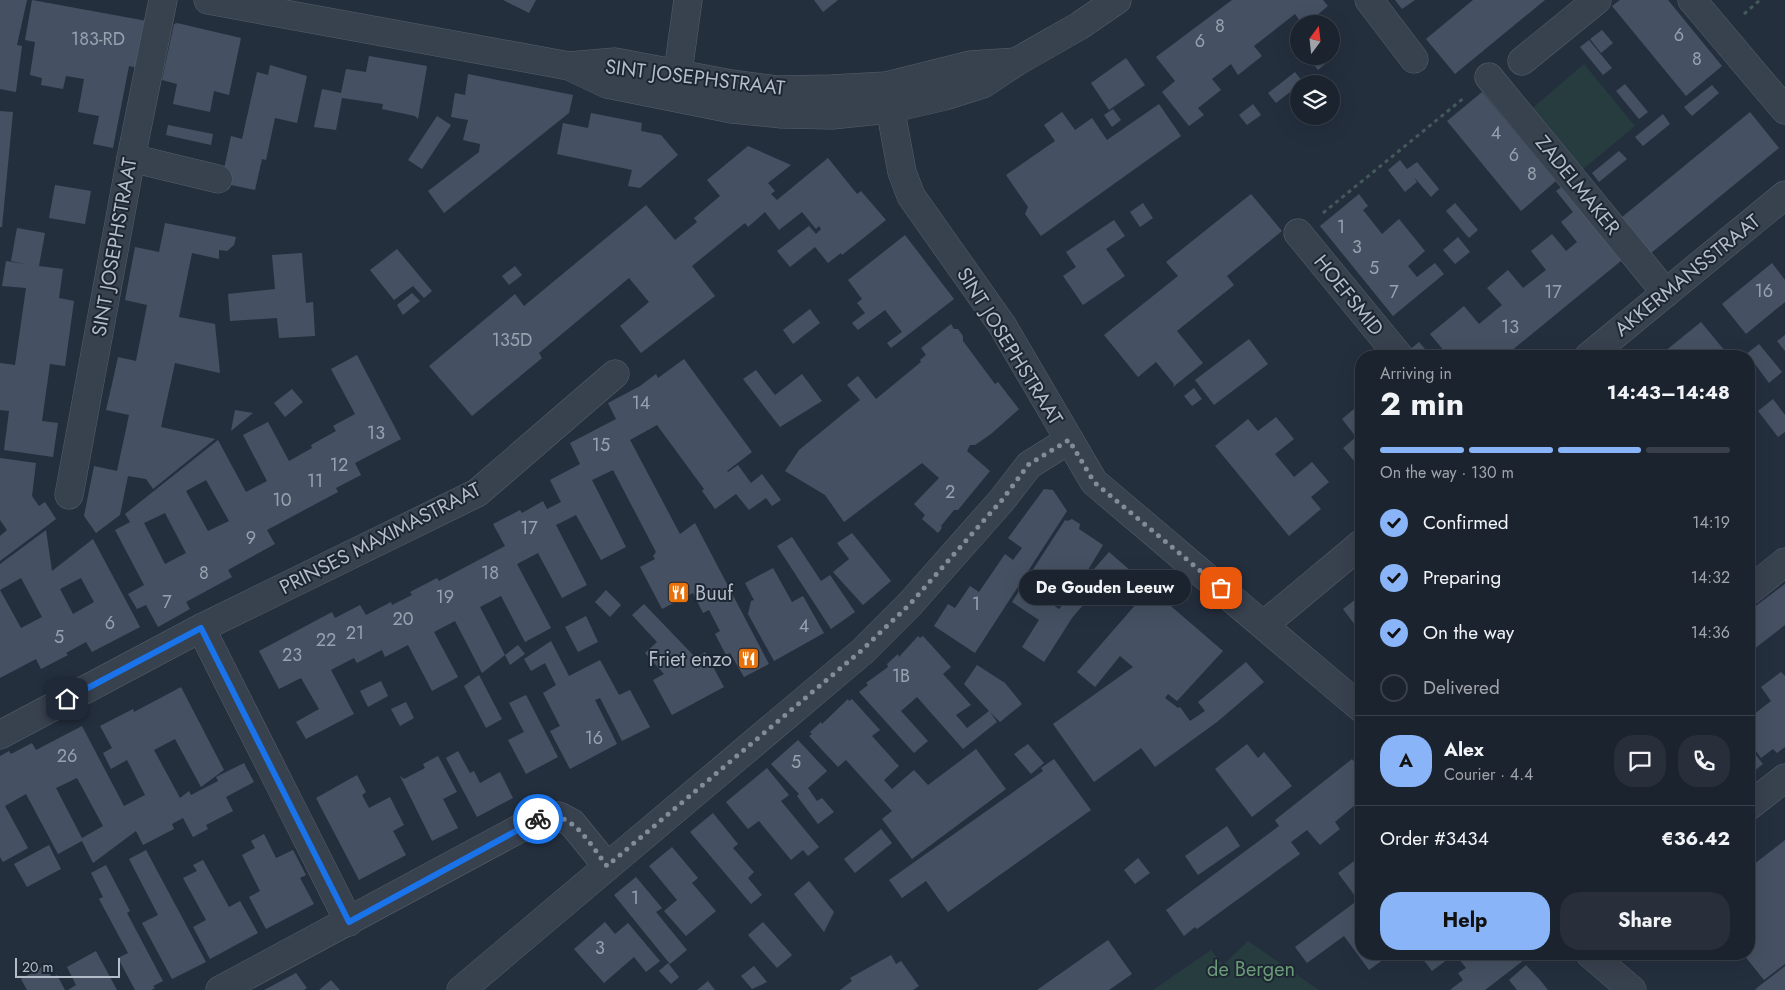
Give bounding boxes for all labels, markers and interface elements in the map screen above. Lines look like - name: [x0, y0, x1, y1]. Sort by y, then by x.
- house number: 8: [1215, 13, 1225, 39]
- north arrow: [1290, 15, 1340, 65]
- map controls: [1290, 15, 1340, 125]
- house number: 6: [1674, 22, 1684, 48]
- house number: 183-RD: [71, 26, 125, 52]
- house number: 6: [1195, 28, 1205, 54]
- house number: 8: [1692, 46, 1702, 72]
- street label: SINT JOSEPHSTRAAT: [603, 52, 787, 103]
- button: layers: [1290, 75, 1340, 125]
- house number: 4: [1491, 120, 1501, 146]
- street label: ZADELMAKER: [1528, 129, 1627, 241]
- house number: 6: [1509, 142, 1519, 168]
- street label: SINT JOSEPHSTRAAT: [85, 155, 145, 339]
- house number: 8: [1527, 161, 1537, 187]
- street label: AKKERMANSSTRAAT: [1608, 207, 1767, 343]
- house number: 1: [1337, 214, 1345, 240]
- house number: 3: [1352, 234, 1362, 260]
- street label: HOEFSMID: [1307, 249, 1390, 342]
- house number: 5: [1369, 255, 1379, 281]
- street label: SINT JOSEPHSTRAAT: [949, 262, 1070, 431]
- house number: 16: [1755, 278, 1773, 304]
- house number: 7: [1389, 279, 1399, 305]
- house number: 17: [1544, 279, 1562, 305]
- house number: 13: [1501, 314, 1519, 340]
- house number: 135D: [492, 327, 532, 353]
- text: Arriving in: [1380, 362, 1452, 385]
- text: 14:43–14:48: [1607, 379, 1730, 406]
- text: 2 min: [1380, 381, 1464, 427]
- house number: 14: [632, 390, 650, 416]
- house number: 13: [367, 420, 385, 446]
- house number: 15: [592, 432, 610, 458]
- house number: 12: [330, 452, 348, 478]
- text: On the way · 130 m: [1380, 461, 1514, 484]
- house number: 11: [307, 468, 323, 494]
- street label: PRINSES MAXIMASTRAAT: [274, 475, 487, 602]
- house number: 2: [945, 479, 955, 505]
- house number: 10: [273, 487, 292, 513]
- icon: check: [1380, 509, 1408, 537]
- text: Confirmed: [1423, 509, 1509, 536]
- text: 14:19: [1692, 511, 1730, 534]
- house number: 17: [520, 515, 538, 541]
- house number: 9: [246, 525, 256, 551]
- house number: 8: [199, 560, 209, 586]
- house number: 18: [481, 560, 499, 586]
- icon: check: [1380, 564, 1408, 592]
- text: Preparing: [1423, 564, 1501, 591]
- text: 14:32: [1691, 566, 1730, 589]
- pin: [1200, 567, 1242, 609]
- callout: De Gouden Leeuw: [1018, 570, 1191, 606]
- icon: bag: [1207, 574, 1235, 602]
- text: De Gouden Leeuw: [1036, 576, 1174, 599]
- place label: Buuf: [695, 579, 734, 608]
- restaurant icon: Buuf: [667, 581, 691, 605]
- house number: 19: [436, 584, 454, 610]
- house number: 7: [162, 589, 172, 615]
- house number: 1: [972, 591, 980, 617]
- house number: 20: [392, 606, 414, 632]
- house number: 6: [105, 610, 115, 636]
- house number: 4: [799, 613, 809, 639]
- icon: check: [1380, 619, 1408, 647]
- text: On the way: [1423, 619, 1514, 646]
- house number: 21: [346, 620, 364, 646]
- text: 14:36: [1691, 621, 1730, 644]
- house number: 5: [54, 624, 64, 650]
- house number: 22: [316, 627, 336, 653]
- house number: 23: [282, 642, 302, 668]
- place label: Friet enzo: [649, 645, 732, 674]
- restaurant icon: Friet enzo: [736, 647, 760, 671]
- house number: 1B: [892, 663, 910, 689]
- text: Delivered: [1423, 674, 1500, 701]
- pin: [46, 678, 88, 720]
- icon: home: [53, 685, 81, 713]
- house number: 16: [585, 725, 603, 751]
- button: chat: [1614, 735, 1666, 787]
- button: phone: [1678, 735, 1730, 787]
- text: Alex: [1444, 736, 1484, 763]
- house number: 26: [57, 743, 77, 769]
- text: A: [1399, 747, 1413, 774]
- house number: 5: [791, 749, 801, 775]
- text: Courier · 4.4: [1444, 763, 1533, 786]
- courier: [513, 794, 563, 844]
- icon: bike: [524, 805, 552, 833]
- text: Order #3434: [1380, 825, 1489, 852]
- text: €36.42: [1661, 825, 1730, 852]
- house number: 1: [631, 885, 639, 911]
- button: Help: [1380, 892, 1550, 950]
- button: Share: [1560, 892, 1730, 950]
- house number: 3: [595, 935, 605, 961]
- scale bar: [15, 955, 120, 978]
- park label: de Bergen: [1207, 955, 1295, 984]
- text: 20 m: [22, 957, 54, 977]

